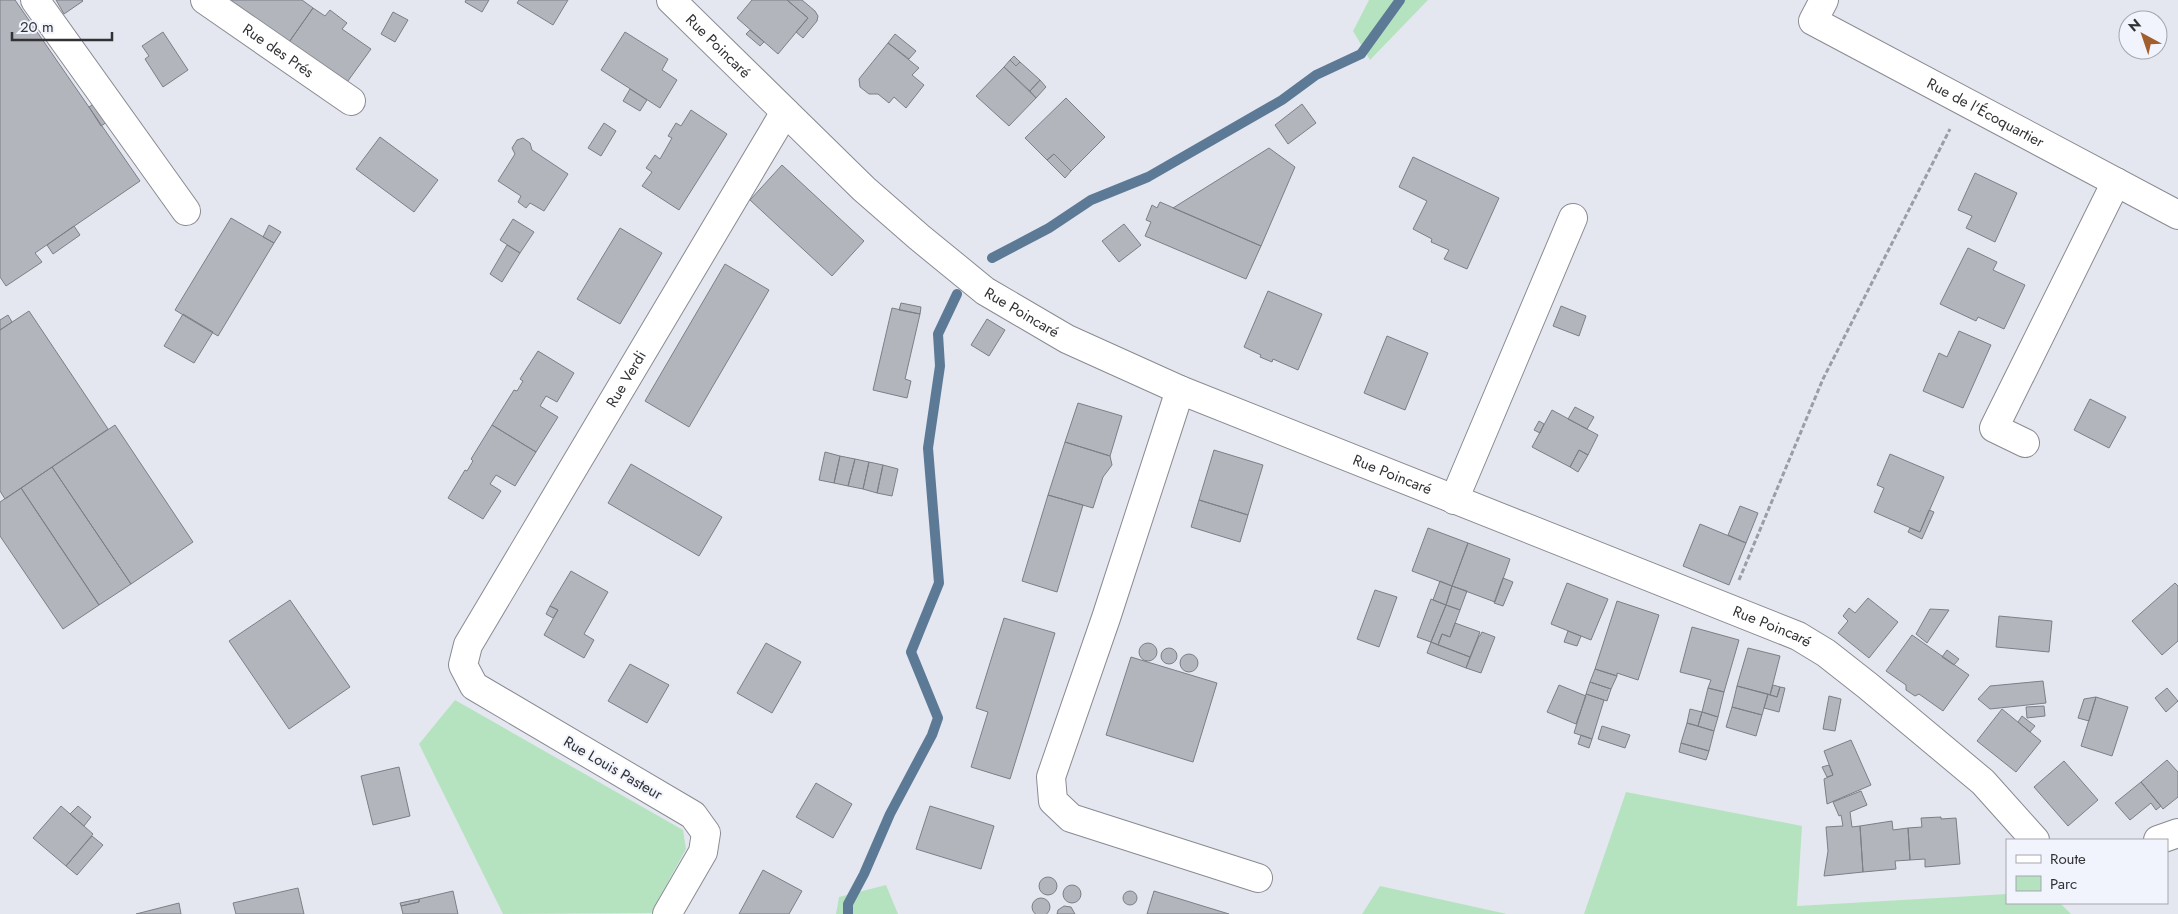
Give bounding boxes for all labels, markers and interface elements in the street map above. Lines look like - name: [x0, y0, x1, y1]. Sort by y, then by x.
- street label: Rue Poincaré: [681, 9, 756, 83]
- scale bar: [12, 10, 112, 42]
- north arrow: [2118, 10, 2168, 60]
- text: N: [2124, 14, 2145, 36]
- text: 20 m: [20, 16, 54, 38]
- street label: Rue des Prés: [238, 18, 318, 83]
- street label: Rue de l'Écoquartier: [1923, 72, 2049, 153]
- street label: Rue Poincaré: [980, 282, 1064, 343]
- street label: Rue Verdi: [601, 347, 652, 412]
- street label: Rue Poincaré: [1350, 449, 1435, 500]
- street label: Rue Poincaré: [1730, 600, 1816, 653]
- street label: Rue Louis Pasteur: [559, 731, 667, 806]
- legend: [2006, 839, 2168, 904]
- text: Route: [2050, 848, 2086, 870]
- text: Parc: [2050, 873, 2077, 895]

